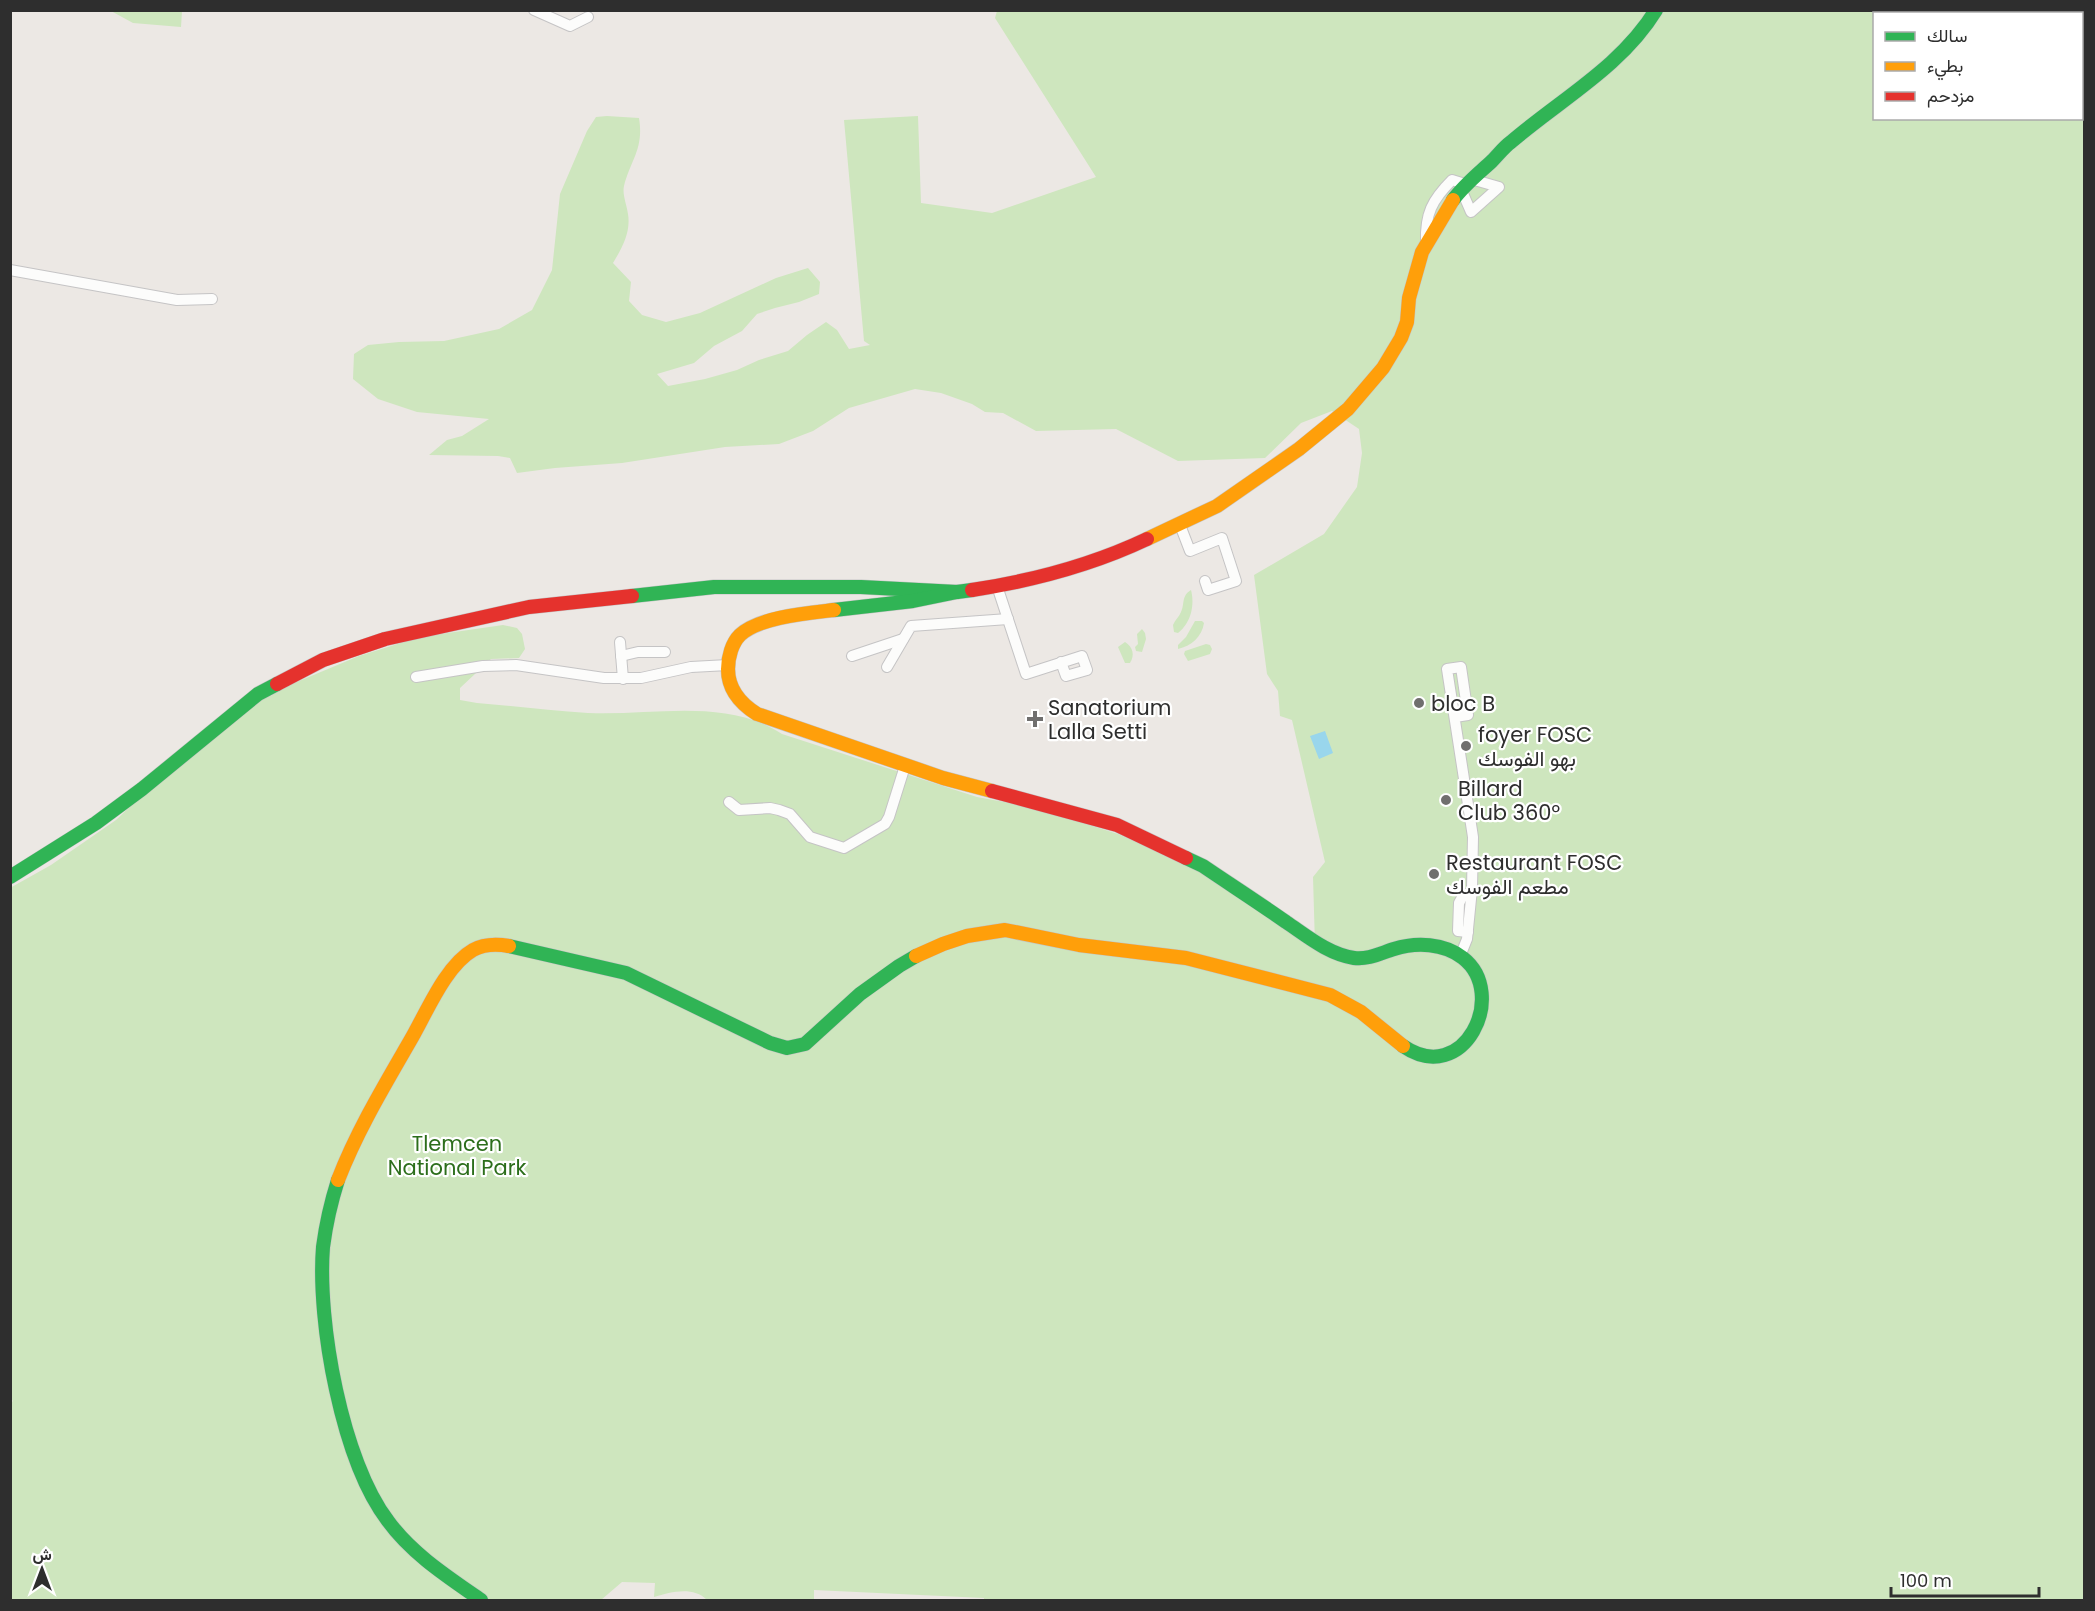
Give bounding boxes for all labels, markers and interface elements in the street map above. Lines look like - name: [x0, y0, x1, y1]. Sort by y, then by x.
- legend: [1873, 12, 2083, 120]
- text: سالك: [1927, 23, 1967, 48]
- text: بطيء: [1927, 53, 1963, 81]
- text: مزدحم: [1927, 83, 1974, 108]
- place label: bloc B: [1431, 689, 1495, 718]
- place label: Sanatorium Lalla Setti: [1048, 693, 1171, 746]
- marker: bloc B: [1412, 696, 1426, 710]
- marker: Sanatorium Lalla Setti: [1026, 710, 1044, 728]
- place label: foyer FOSC بهو الفوسك: [1478, 720, 1592, 773]
- marker: foyer FOSC بهو الفوسك: [1459, 739, 1473, 753]
- place label: Billard Club 360°: [1458, 774, 1560, 827]
- marker: Billard Club 360°: [1439, 793, 1453, 807]
- place label: Restaurant FOSC مطعم الفوسك: [1446, 848, 1622, 901]
- marker: Restaurant FOSC مطعم الفوسك: [1427, 867, 1441, 881]
- park label: Tlemcen National Park: [388, 1129, 526, 1182]
- north arrow: [12, 1539, 72, 1599]
- text: ش: [32, 1543, 52, 1566]
- scale bar: [1891, 1560, 2040, 1598]
- text: 100 m: [1900, 1568, 1952, 1593]

